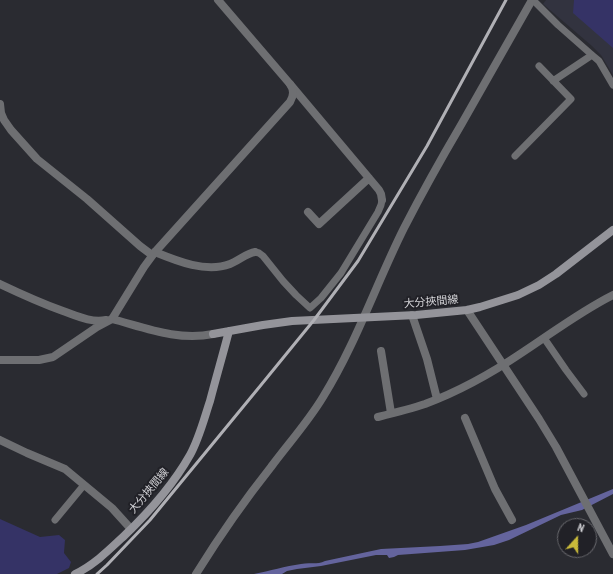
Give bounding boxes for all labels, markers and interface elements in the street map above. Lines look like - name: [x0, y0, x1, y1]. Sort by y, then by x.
- street label: 大分挾間線: [403, 293, 459, 311]
- street label: 大分挾間線: [126, 466, 172, 516]
- north arrow: [557, 518, 597, 558]
- text: N: [576, 520, 586, 535]

